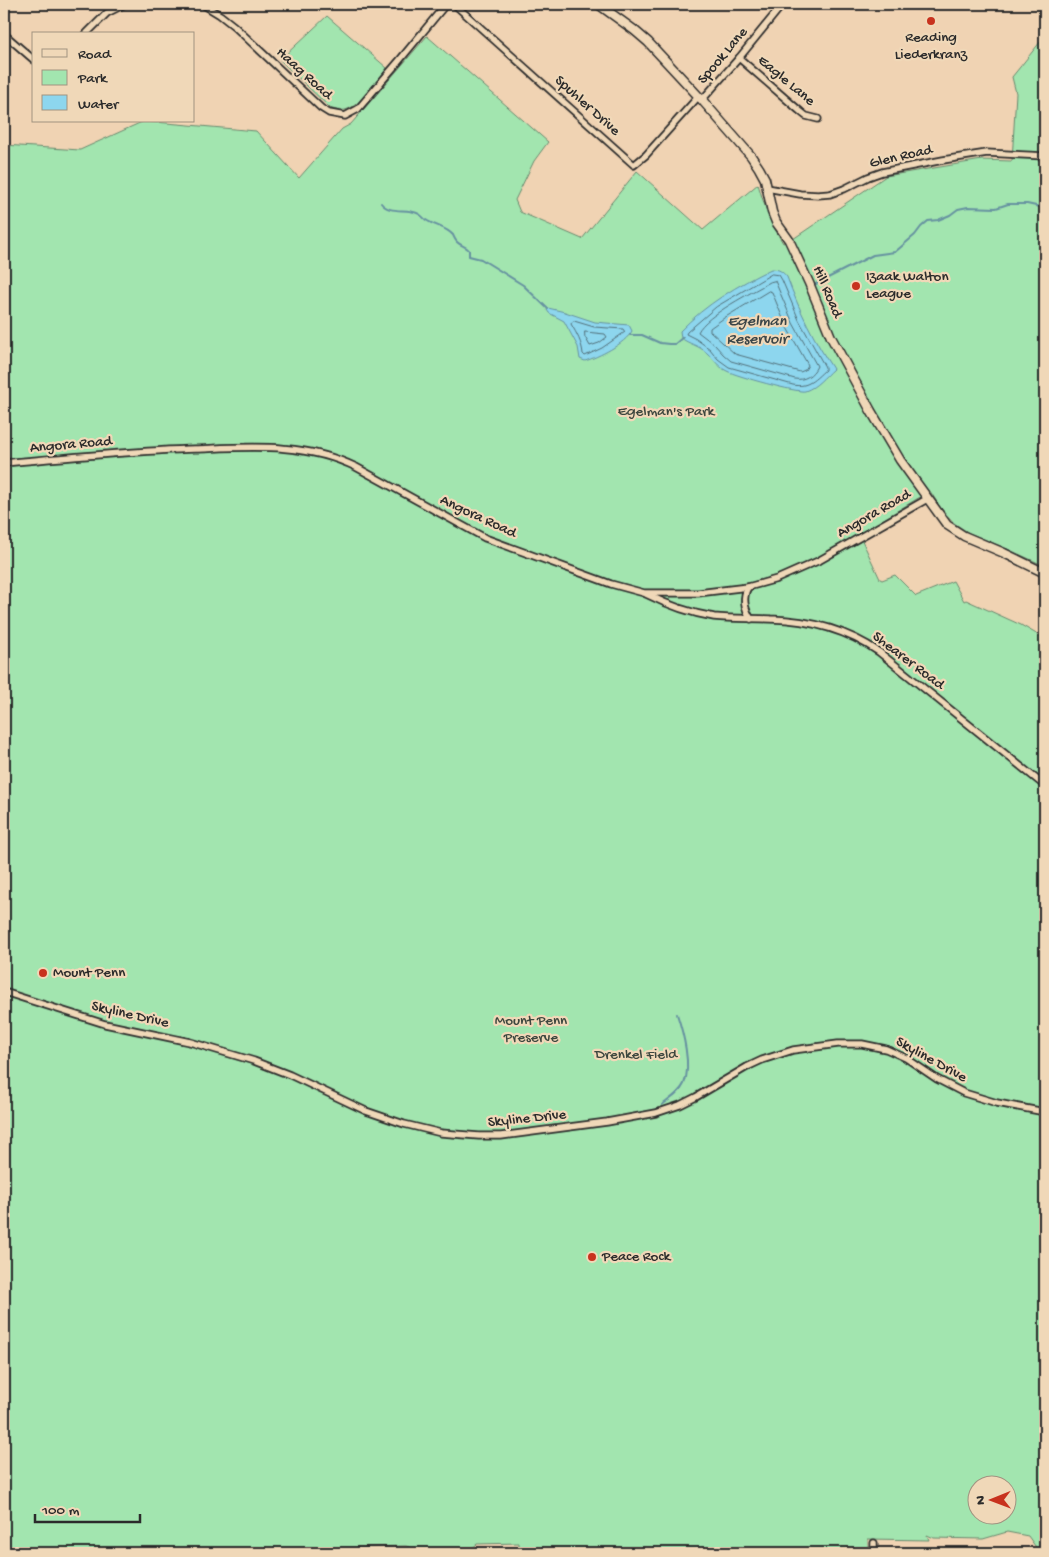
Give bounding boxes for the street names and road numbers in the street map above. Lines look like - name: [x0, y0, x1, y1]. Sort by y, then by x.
- street label: Spook Lane: [694, 24, 752, 88]
- street label: Haag Road: [272, 44, 337, 105]
- street label: Eagle Lane: [754, 52, 819, 110]
- street label: Spuhler Drive: [550, 72, 624, 140]
- street label: Glen Road: [868, 141, 935, 173]
- street label: Hill Road: [808, 263, 846, 322]
- street label: Angora Road: [29, 432, 114, 458]
- street label: Angora Road: [834, 485, 915, 542]
- street label: Angora Road: [437, 491, 520, 543]
- street label: Shearer Road: [868, 628, 949, 695]
- street label: Skyline Drive: [90, 997, 171, 1033]
- street label: Skyline Drive: [892, 1033, 970, 1087]
- street label: Skyline Drive: [487, 1106, 567, 1132]

